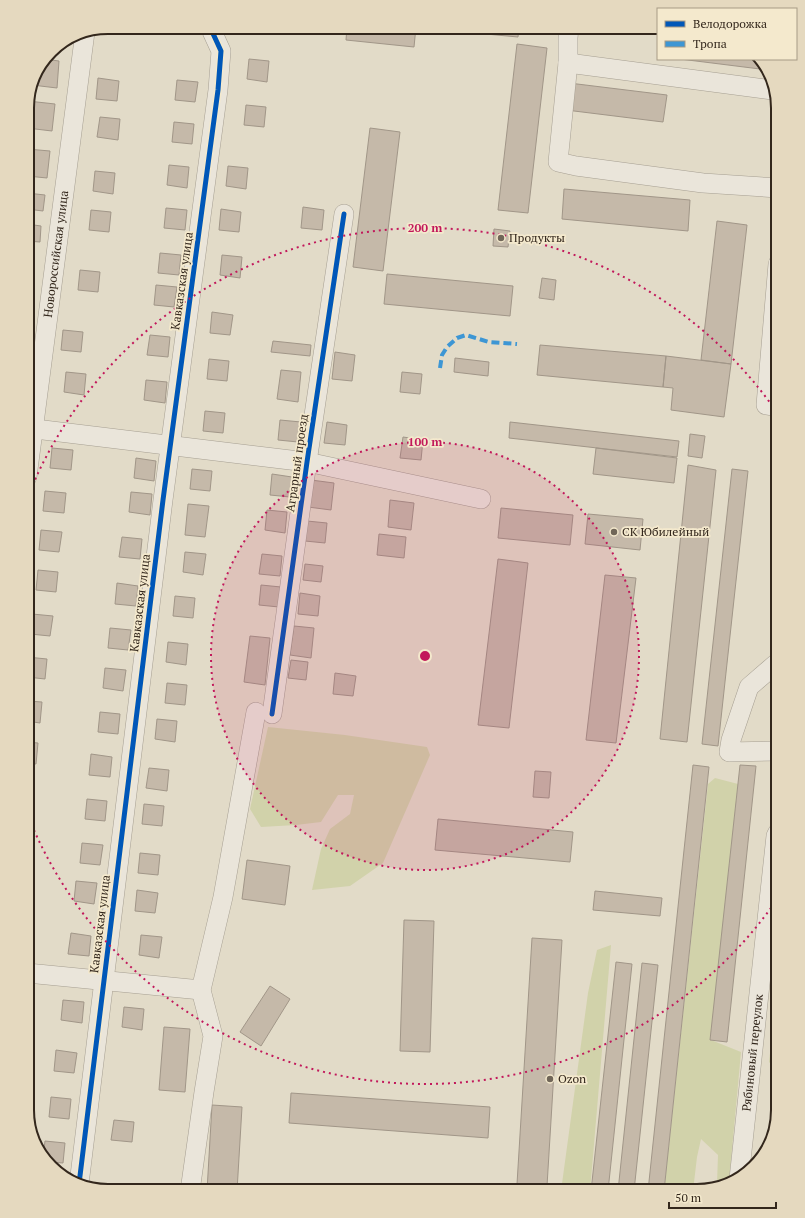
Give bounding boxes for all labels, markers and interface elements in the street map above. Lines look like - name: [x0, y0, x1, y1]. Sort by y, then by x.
- legend: [657, 8, 797, 60]
- text: Велодорожка: [693, 16, 767, 31]
- text: Тропа: [693, 36, 727, 51]
- street label: Новороссийская улица: [40, 189, 71, 318]
- text: 200 m: [408, 220, 442, 235]
- place label: Продукты: [509, 230, 565, 245]
- street label: Кавказская улица: [167, 231, 196, 331]
- marker: Продукты: [496, 233, 506, 243]
- street label: Аграрный проезд: [282, 413, 311, 513]
- text: 100 m: [408, 434, 442, 449]
- place label: СК Юбилейный: [622, 524, 709, 539]
- marker: СК Юбилейный: [609, 527, 619, 537]
- street label: Кавказская улица: [126, 553, 153, 653]
- centre of rings: [418, 649, 432, 663]
- street label: Кавказская улица: [86, 874, 113, 974]
- street label: Рябиновый переулок: [738, 993, 766, 1112]
- place label: Ozon: [558, 1071, 586, 1086]
- marker: Ozon: [545, 1074, 555, 1084]
- scale bar: [669, 1184, 776, 1210]
- text: 50 m: [675, 1190, 702, 1205]

